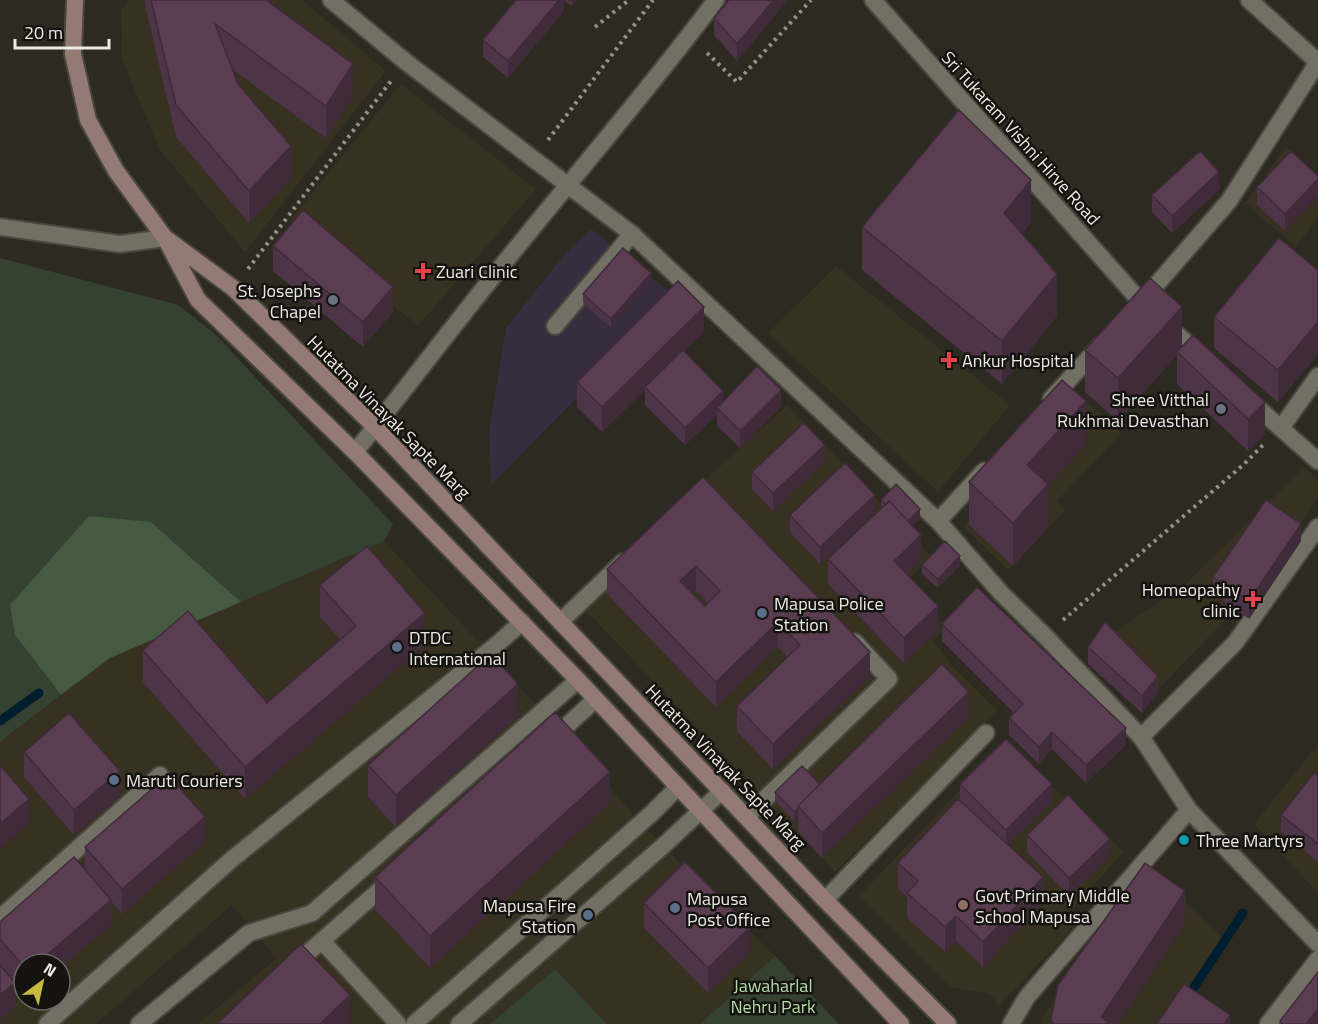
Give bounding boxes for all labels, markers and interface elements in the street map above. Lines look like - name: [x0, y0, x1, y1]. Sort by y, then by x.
- scale bar: [15, 12, 110, 50]
- text: 20 m: [24, 19, 63, 46]
- street label: Sri Tukaram Vishni Hirve Road: [935, 45, 1107, 231]
- place label: Zuari Clinic: [436, 258, 518, 285]
- marker: Zuari Clinic: [414, 262, 432, 280]
- place label: St. Josephs Chapel: [238, 277, 321, 325]
- marker: St. Josephs Chapel: [326, 293, 340, 307]
- street label: Hutatma Vinayak Sapte Marg: [301, 329, 477, 505]
- place label: Ankur Hospital: [962, 347, 1074, 374]
- marker: Ankur Hospital: [940, 351, 958, 369]
- place label: Shree Vitthal Rukhmai Devasthan: [1057, 386, 1209, 434]
- marker: Shree Vitthal Rukhmai Devasthan: [1214, 402, 1228, 416]
- place label: Homeopathy clinic: [1142, 576, 1240, 624]
- place label: Mapusa Police Station: [774, 590, 884, 638]
- marker: Homeopathy clinic: [1244, 590, 1262, 608]
- marker: Mapusa Police Station: [755, 606, 769, 620]
- place label: DTDC International: [409, 624, 506, 672]
- marker: DTDC International: [390, 640, 404, 654]
- street label: Hutatma Vinayak Sapte Marg: [639, 678, 813, 856]
- place label: Maruti Couriers: [126, 767, 243, 794]
- marker: Maruti Couriers: [107, 773, 121, 787]
- place label: Three Martyrs: [1196, 827, 1303, 854]
- marker: Three Martyrs: [1177, 833, 1191, 847]
- place label: Govt Primary Middle School Mapusa: [975, 882, 1130, 930]
- place label: Mapusa Post Office: [687, 885, 770, 933]
- place label: Mapusa Fire Station: [483, 892, 576, 940]
- marker: Govt Primary Middle School Mapusa: [956, 898, 970, 912]
- marker: Mapusa Post Office: [668, 901, 682, 915]
- marker: Mapusa Fire Station: [581, 908, 595, 922]
- north arrow: [12, 952, 72, 1012]
- text: N: [39, 956, 61, 983]
- park label: Jawaharlal Nehru Park: [730, 972, 816, 1020]

